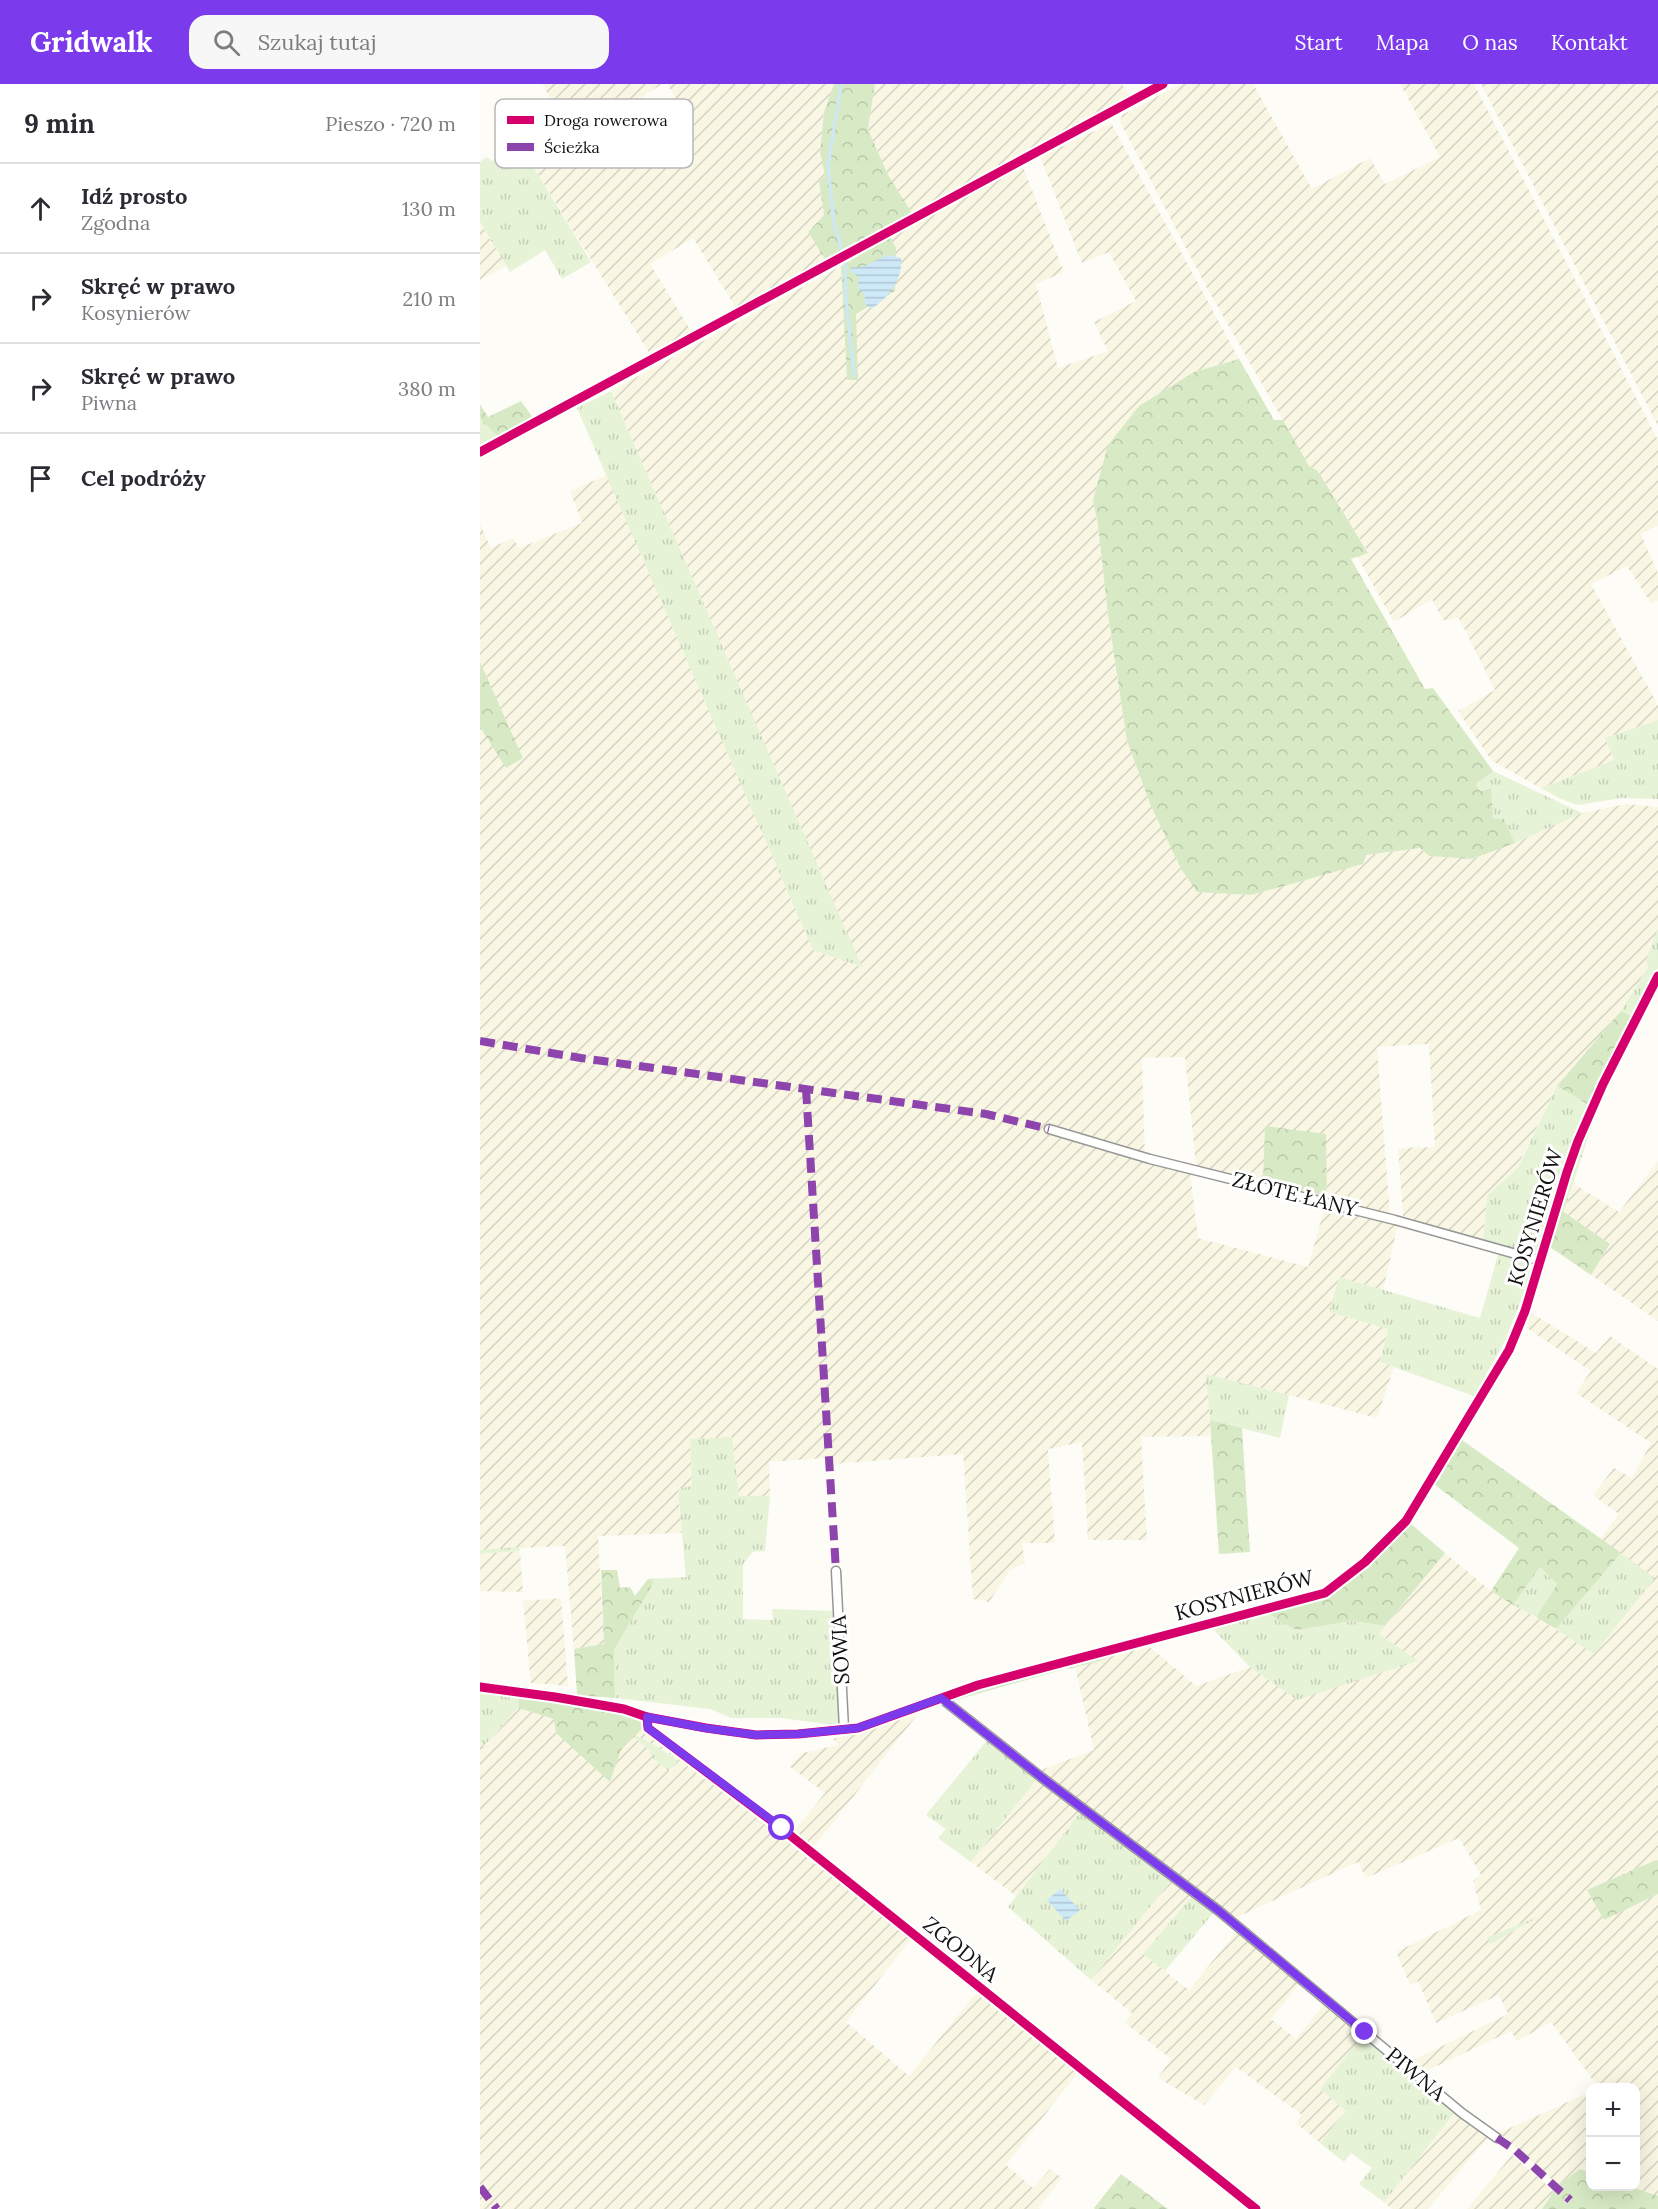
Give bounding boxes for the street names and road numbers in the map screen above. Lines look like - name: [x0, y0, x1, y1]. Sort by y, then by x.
- street label: KOSYNIERÓW: [1501, 1144, 1569, 1289]
- street label: ZŁOTE ŁANY: [1230, 1165, 1361, 1223]
- street label: KOSYNIERÓW: [1172, 1563, 1317, 1626]
- street label: SOWIA: [825, 1614, 855, 1685]
- street label: ZGODNA: [918, 1910, 1005, 1988]
- street label: PIWNA: [1381, 2041, 1452, 2107]

